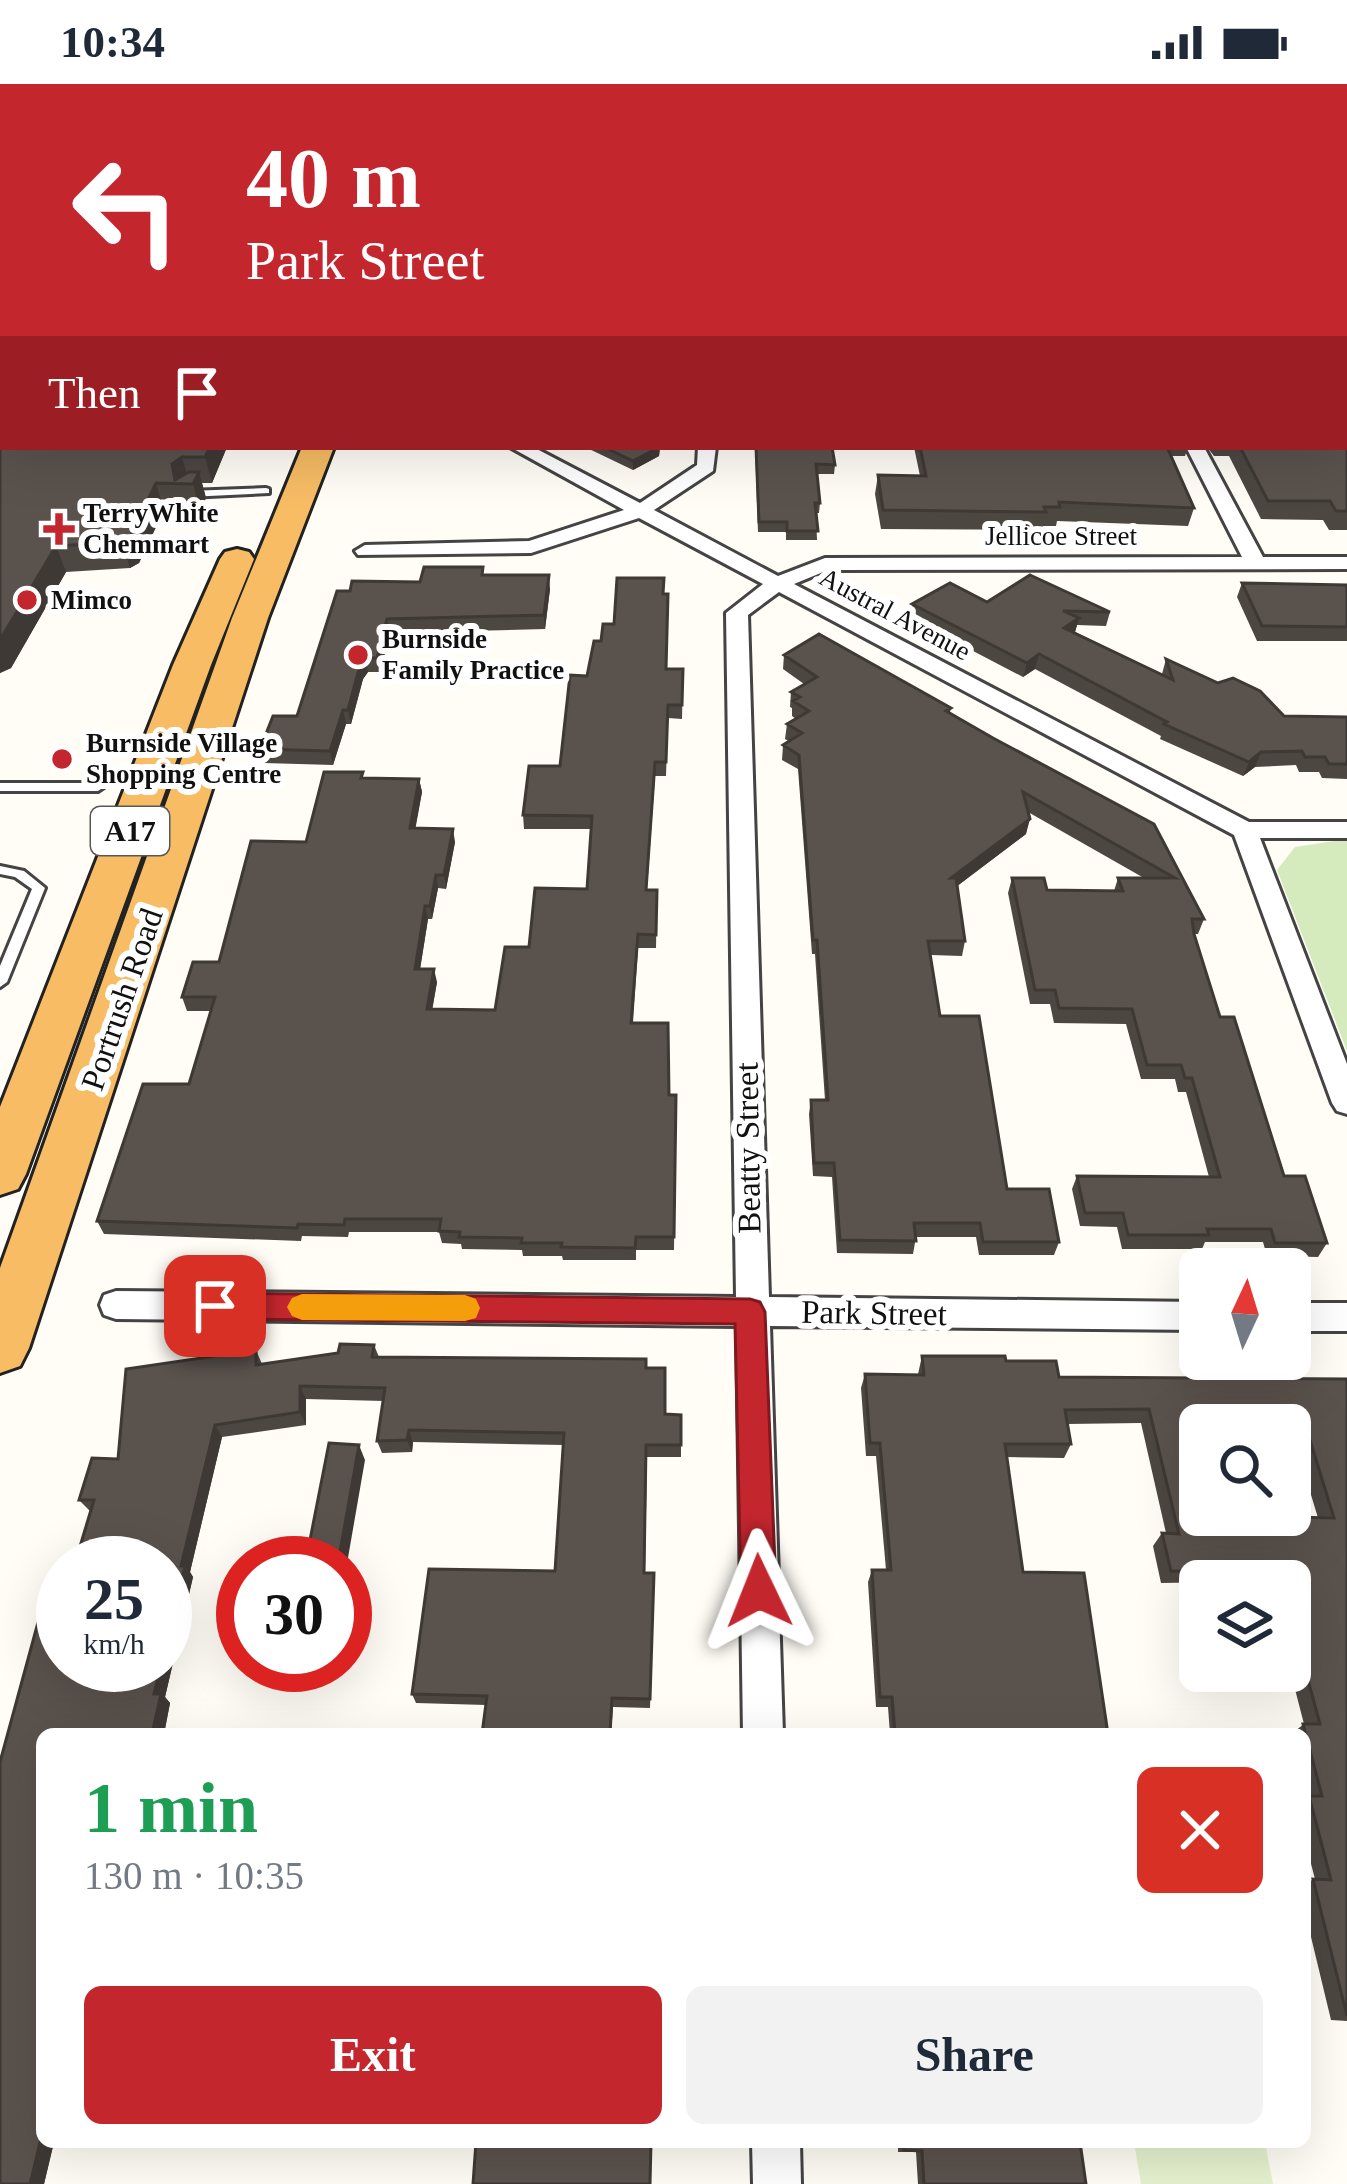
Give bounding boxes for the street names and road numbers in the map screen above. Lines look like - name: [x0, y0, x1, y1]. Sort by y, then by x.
- street label: Jellicoe Street: [985, 521, 1138, 551]
- street label: Austral Avenue: [814, 562, 976, 666]
- road number: A17: [91, 807, 169, 855]
- street label: Portrush Road: [74, 903, 170, 1095]
- street label: Beatty Street: [729, 1062, 767, 1234]
- street label: Park Street: [801, 1294, 947, 1332]

